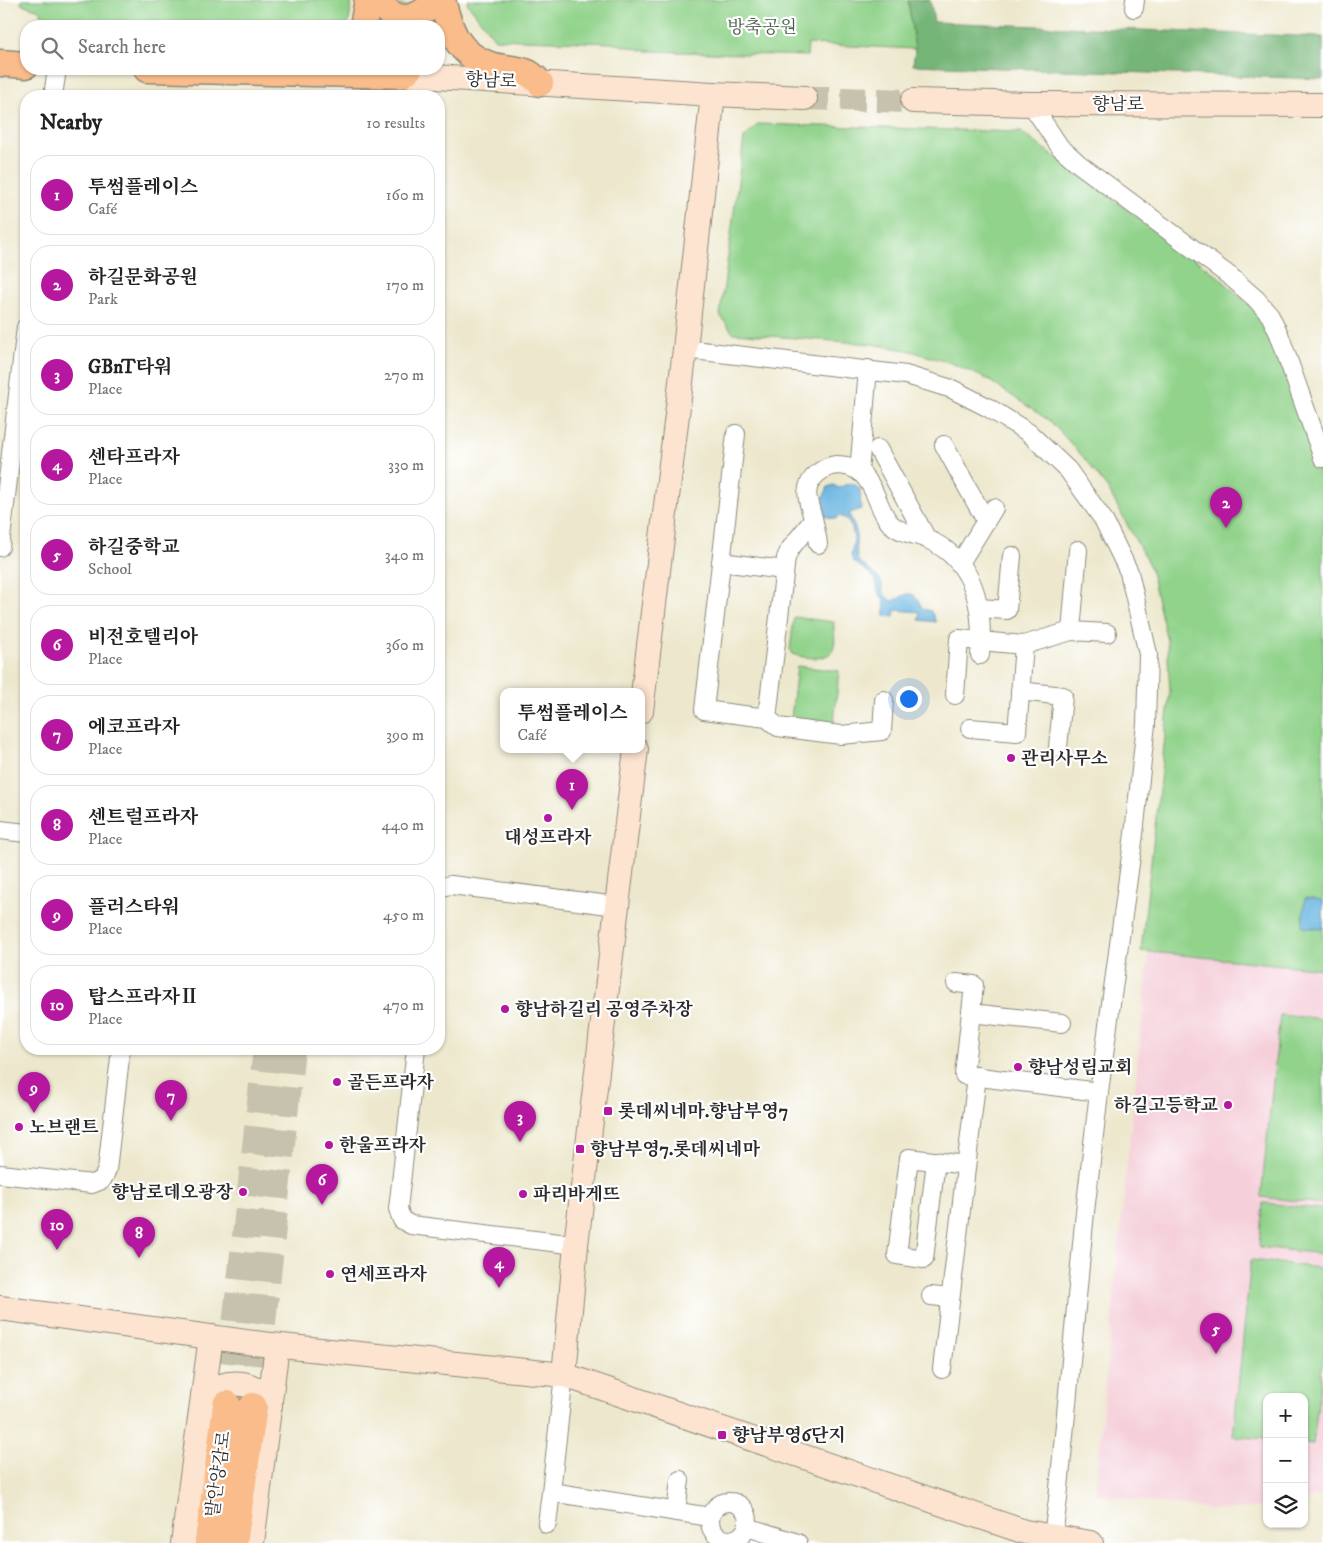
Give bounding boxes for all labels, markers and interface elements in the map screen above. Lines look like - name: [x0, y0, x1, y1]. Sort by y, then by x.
- park label: 방축공원: [727, 17, 797, 39]
- search box: [20, 20, 445, 75]
- icon: search: [38, 34, 66, 62]
- text: Search here: [78, 36, 166, 59]
- street label: 향남로: [464, 69, 518, 93]
- street label: 향남로: [1092, 94, 1144, 116]
- text: Nearby: [40, 110, 102, 136]
- text: 10 results: [366, 113, 425, 133]
- text: 투썸플레이스: [88, 176, 198, 199]
- text: 1: [54, 185, 60, 205]
- text: 160 m: [386, 185, 424, 205]
- text: Café: [88, 199, 117, 219]
- text: 하길문화공원: [88, 266, 198, 289]
- text: 2: [53, 275, 61, 295]
- text: 170 m: [386, 275, 424, 295]
- text: Park: [88, 289, 118, 309]
- text: GBnT타워: [88, 356, 172, 379]
- text: 3: [54, 365, 60, 385]
- text: 270 m: [384, 365, 424, 385]
- text: Place: [88, 379, 122, 399]
- text: 센타프라자: [88, 446, 180, 469]
- text: 4: [52, 455, 62, 475]
- text: 330 m: [388, 455, 424, 475]
- text: Place: [88, 469, 122, 489]
- pin: 2: [1210, 487, 1242, 528]
- text: 하길중학교: [88, 536, 180, 559]
- text: 5: [53, 545, 61, 565]
- text: 340 m: [385, 545, 424, 565]
- text: School: [88, 559, 132, 579]
- text: 비전호텔리아: [88, 626, 198, 649]
- text: 6: [53, 635, 61, 655]
- text: 360 m: [386, 635, 424, 655]
- text: Place: [88, 649, 122, 669]
- your location: [896, 686, 922, 712]
- popup: [500, 688, 645, 753]
- text: 투썸플레이스: [517, 702, 628, 725]
- text: 에코프라자: [88, 716, 180, 739]
- text: 7: [53, 725, 61, 745]
- text: 390 m: [386, 725, 424, 745]
- text: Café: [517, 725, 547, 745]
- text: Place: [88, 739, 122, 759]
- place label: 관리사무소: [1021, 748, 1109, 770]
- marker: 관리사무소: [1005, 752, 1017, 764]
- pin: 1: [556, 769, 588, 810]
- text: 센트럴프라자: [88, 806, 198, 829]
- marker: 대성프라자: [542, 812, 554, 824]
- text: 8: [53, 815, 61, 835]
- text: 440 m: [382, 815, 424, 835]
- place label: 대성프라자: [505, 827, 592, 849]
- text: Place: [88, 829, 122, 849]
- text: 플러스타워: [88, 896, 180, 919]
- text: 9: [53, 905, 61, 925]
- text: 450 m: [383, 905, 424, 925]
- text: Place: [88, 919, 122, 939]
- text: 탑스프라자Ⅱ: [88, 986, 199, 1009]
- text: 10: [50, 995, 64, 1015]
- text: 470 m: [383, 995, 424, 1015]
- place label: 향남하길리 공영주차장: [515, 999, 693, 1021]
- marker: 향남하길리 공영주차장: [499, 1003, 511, 1015]
- text: Place: [88, 1009, 122, 1029]
- place label: 향남성림교회: [1028, 1057, 1132, 1079]
- marker: 향남성림교회: [1012, 1061, 1024, 1073]
- pin: 9: [18, 1072, 50, 1113]
- place label: 골든프라자: [347, 1072, 435, 1094]
- marker: 골든프라자: [331, 1076, 343, 1088]
- pin: 7: [155, 1080, 187, 1121]
- place label: 하길고등학교: [1114, 1095, 1219, 1117]
- marker: 하길고등학교: [1222, 1099, 1234, 1111]
- pin: 3: [504, 1101, 536, 1142]
- place label: 롯데씨네마.향남부영7: [618, 1101, 788, 1123]
- marker: 롯데씨네마.향남부영7: [602, 1105, 614, 1117]
- place label: 노브랜트: [29, 1117, 99, 1139]
- marker: 노브랜트: [13, 1121, 25, 1133]
- place label: 한울프라자: [339, 1135, 427, 1157]
- marker: 한울프라자: [323, 1139, 335, 1151]
- place label: 향남부영7.롯데씨네마: [590, 1139, 761, 1161]
- marker: 향남부영7.롯데씨네마: [574, 1143, 586, 1155]
- pin: 6: [306, 1164, 338, 1205]
- place label: 향남로데오광장: [111, 1182, 234, 1204]
- place label: 파리바게뜨: [533, 1184, 621, 1206]
- marker: 향남로데오광장: [237, 1186, 249, 1198]
- marker: 파리바게뜨: [517, 1188, 529, 1200]
- pin: 10: [41, 1209, 73, 1250]
- pin: 8: [123, 1217, 155, 1258]
- pin: 4: [483, 1247, 515, 1288]
- place label: 연세프라자: [340, 1264, 428, 1286]
- marker: 연세프라자: [324, 1268, 336, 1280]
- pin: 5: [1200, 1313, 1232, 1354]
- map controls: [1263, 1393, 1308, 1528]
- button: +: [1263, 1393, 1308, 1438]
- place label: 향남부영6단지: [732, 1425, 846, 1447]
- marker: 향남부영6단지: [716, 1429, 728, 1441]
- street label: 발안양감로: [202, 1430, 236, 1519]
- button: −: [1263, 1438, 1308, 1483]
- button: layers: [1263, 1483, 1308, 1528]

